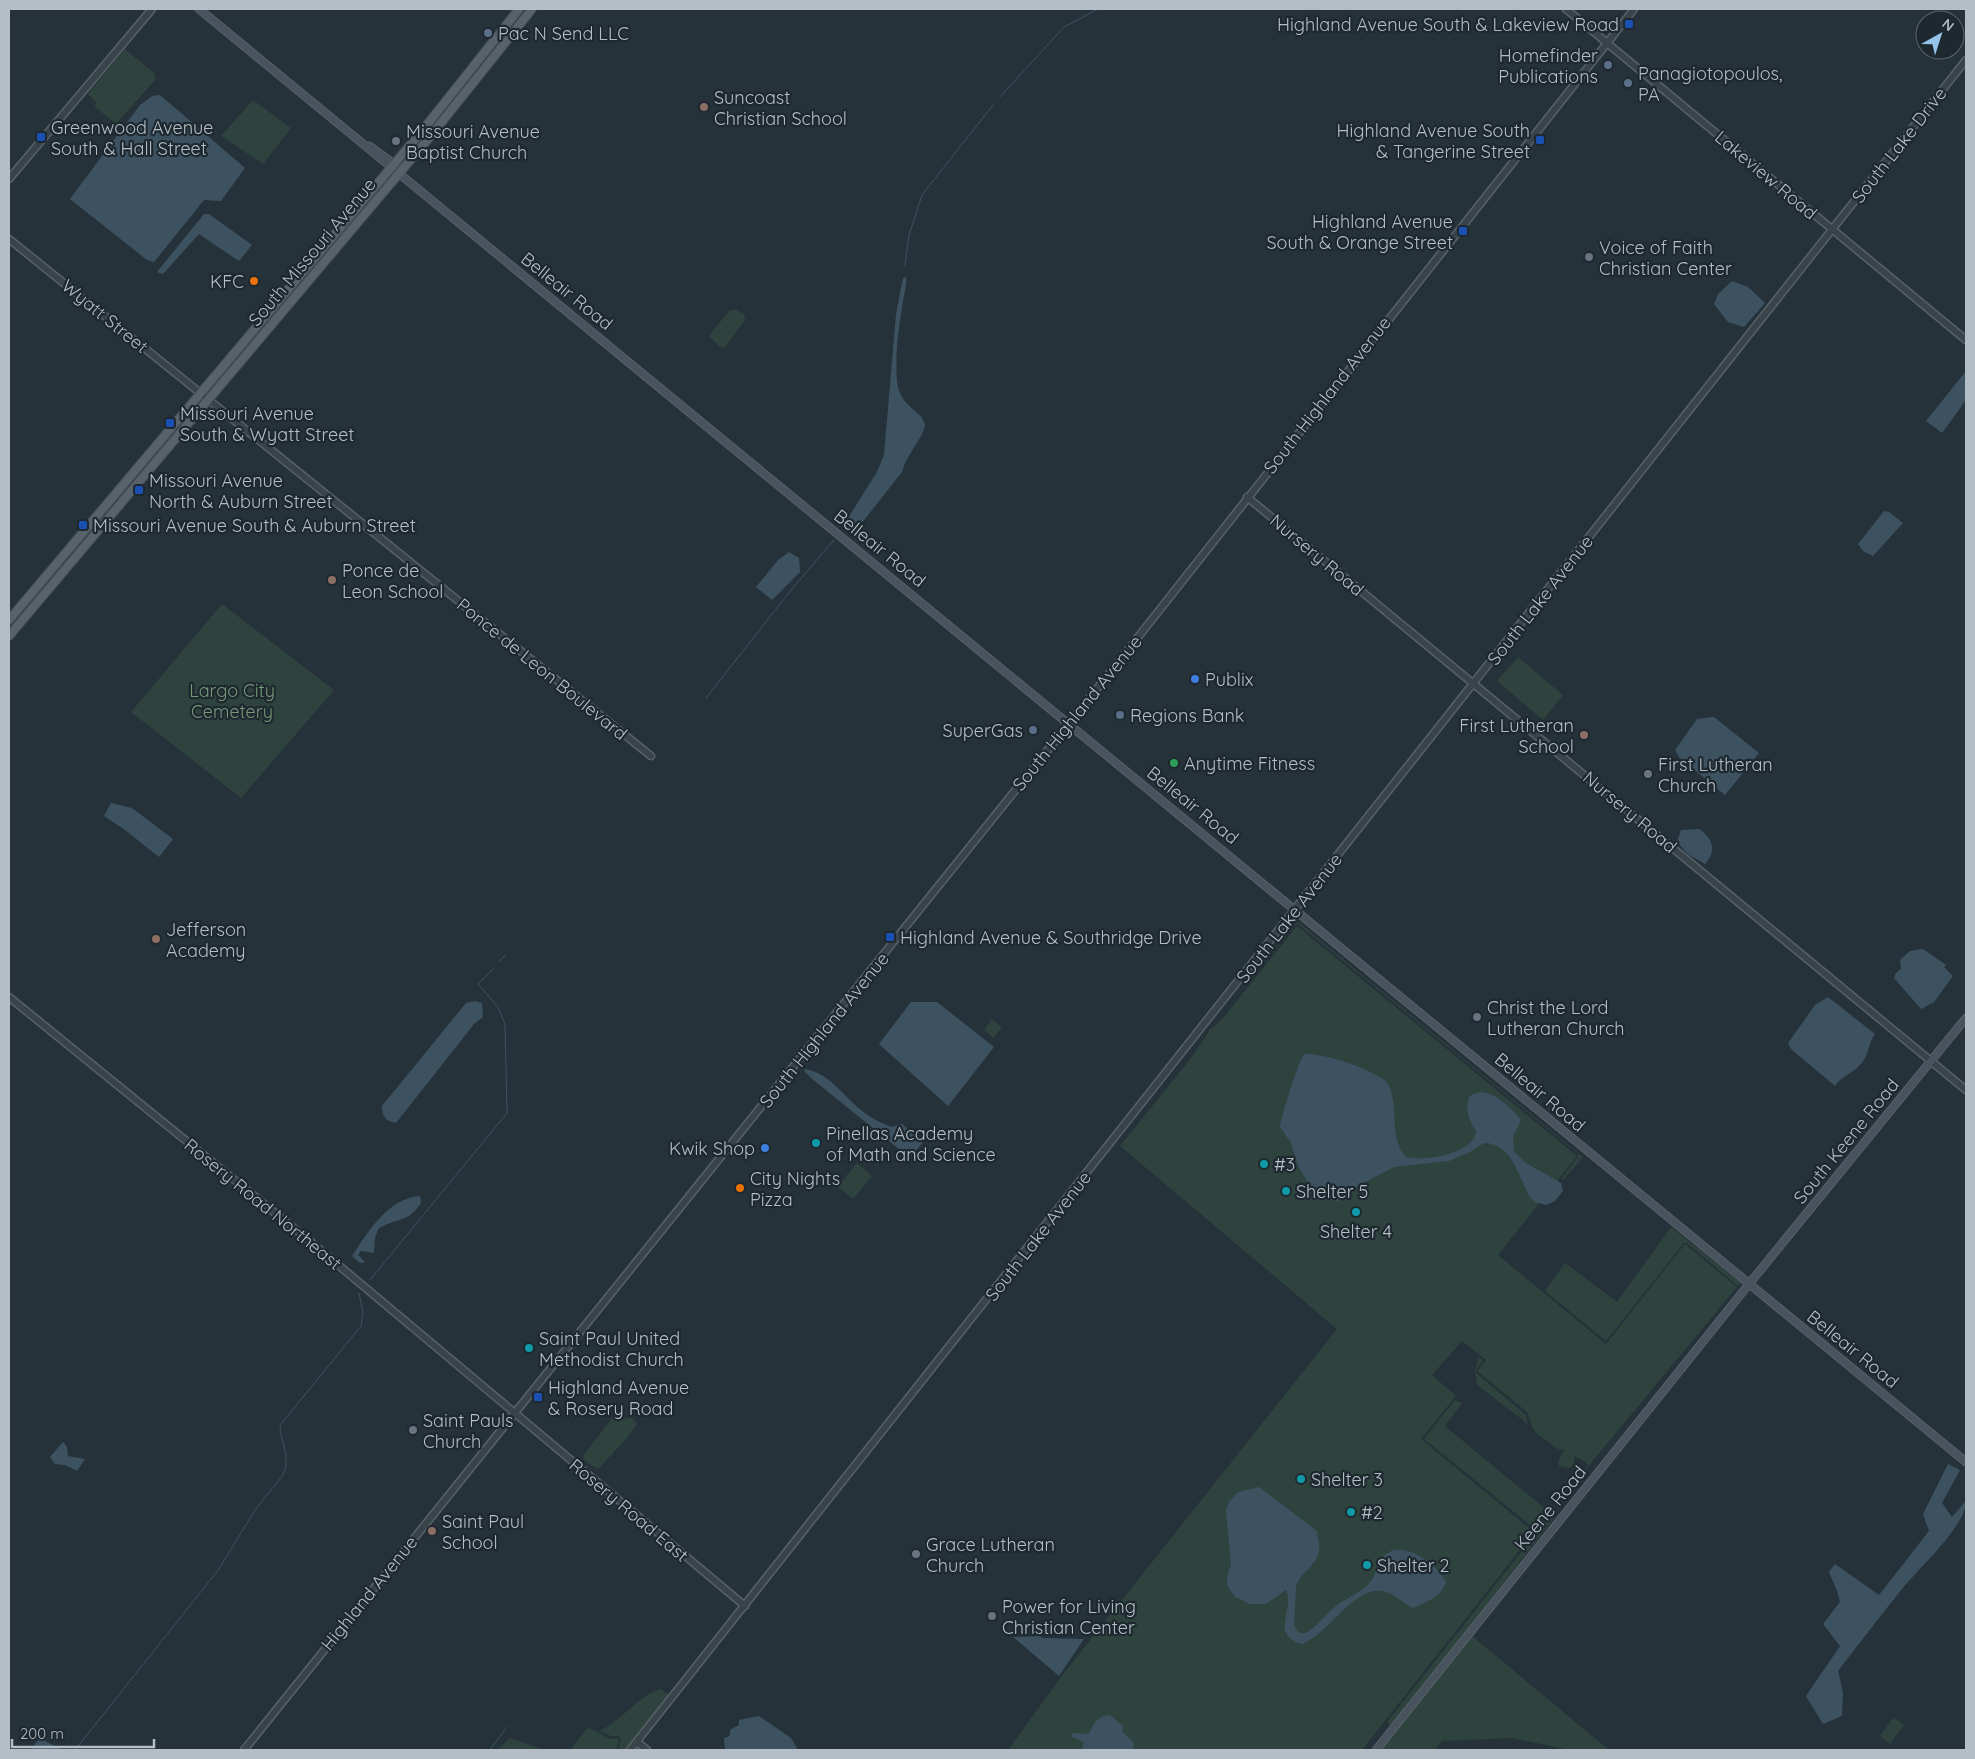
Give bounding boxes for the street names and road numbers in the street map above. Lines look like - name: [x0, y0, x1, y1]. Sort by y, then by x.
- street label: South Lake Drive: [1847, 83, 1951, 207]
- street label: Lakeview Road: [1710, 126, 1822, 224]
- street label: South Missouri Avenue: [243, 173, 381, 331]
- street label: Belleair Road: [516, 247, 618, 335]
- street label: Wyatt Street: [57, 274, 153, 358]
- street label: South Highland Avenue: [1258, 312, 1396, 478]
- street label: Belleair Road: [829, 504, 931, 592]
- street label: Nursery Road: [1265, 509, 1369, 601]
- street label: South Lake Avenue: [1482, 530, 1598, 670]
- street label: Ponce de Leon Boulevard: [452, 593, 632, 745]
- street label: South Highland Avenue: [1007, 631, 1147, 795]
- street label: Belleair Road: [1142, 761, 1244, 849]
- street label: Nursery Road: [1578, 766, 1682, 858]
- street label: South Lake Avenue: [1231, 848, 1347, 988]
- street label: South Highland Avenue: [754, 948, 894, 1112]
- street label: Belleair Road: [1490, 1047, 1590, 1137]
- street label: South Keene Road: [1788, 1074, 1904, 1208]
- street label: Rosery Road Northeast: [180, 1133, 346, 1275]
- street label: South Lake Avenue: [980, 1166, 1096, 1306]
- street label: Belleair Road: [1802, 1305, 1904, 1393]
- street label: Rosery Road East: [565, 1453, 693, 1567]
- street label: Keene Road: [1509, 1461, 1591, 1555]
- street label: Highland Avenue: [316, 1531, 422, 1655]

